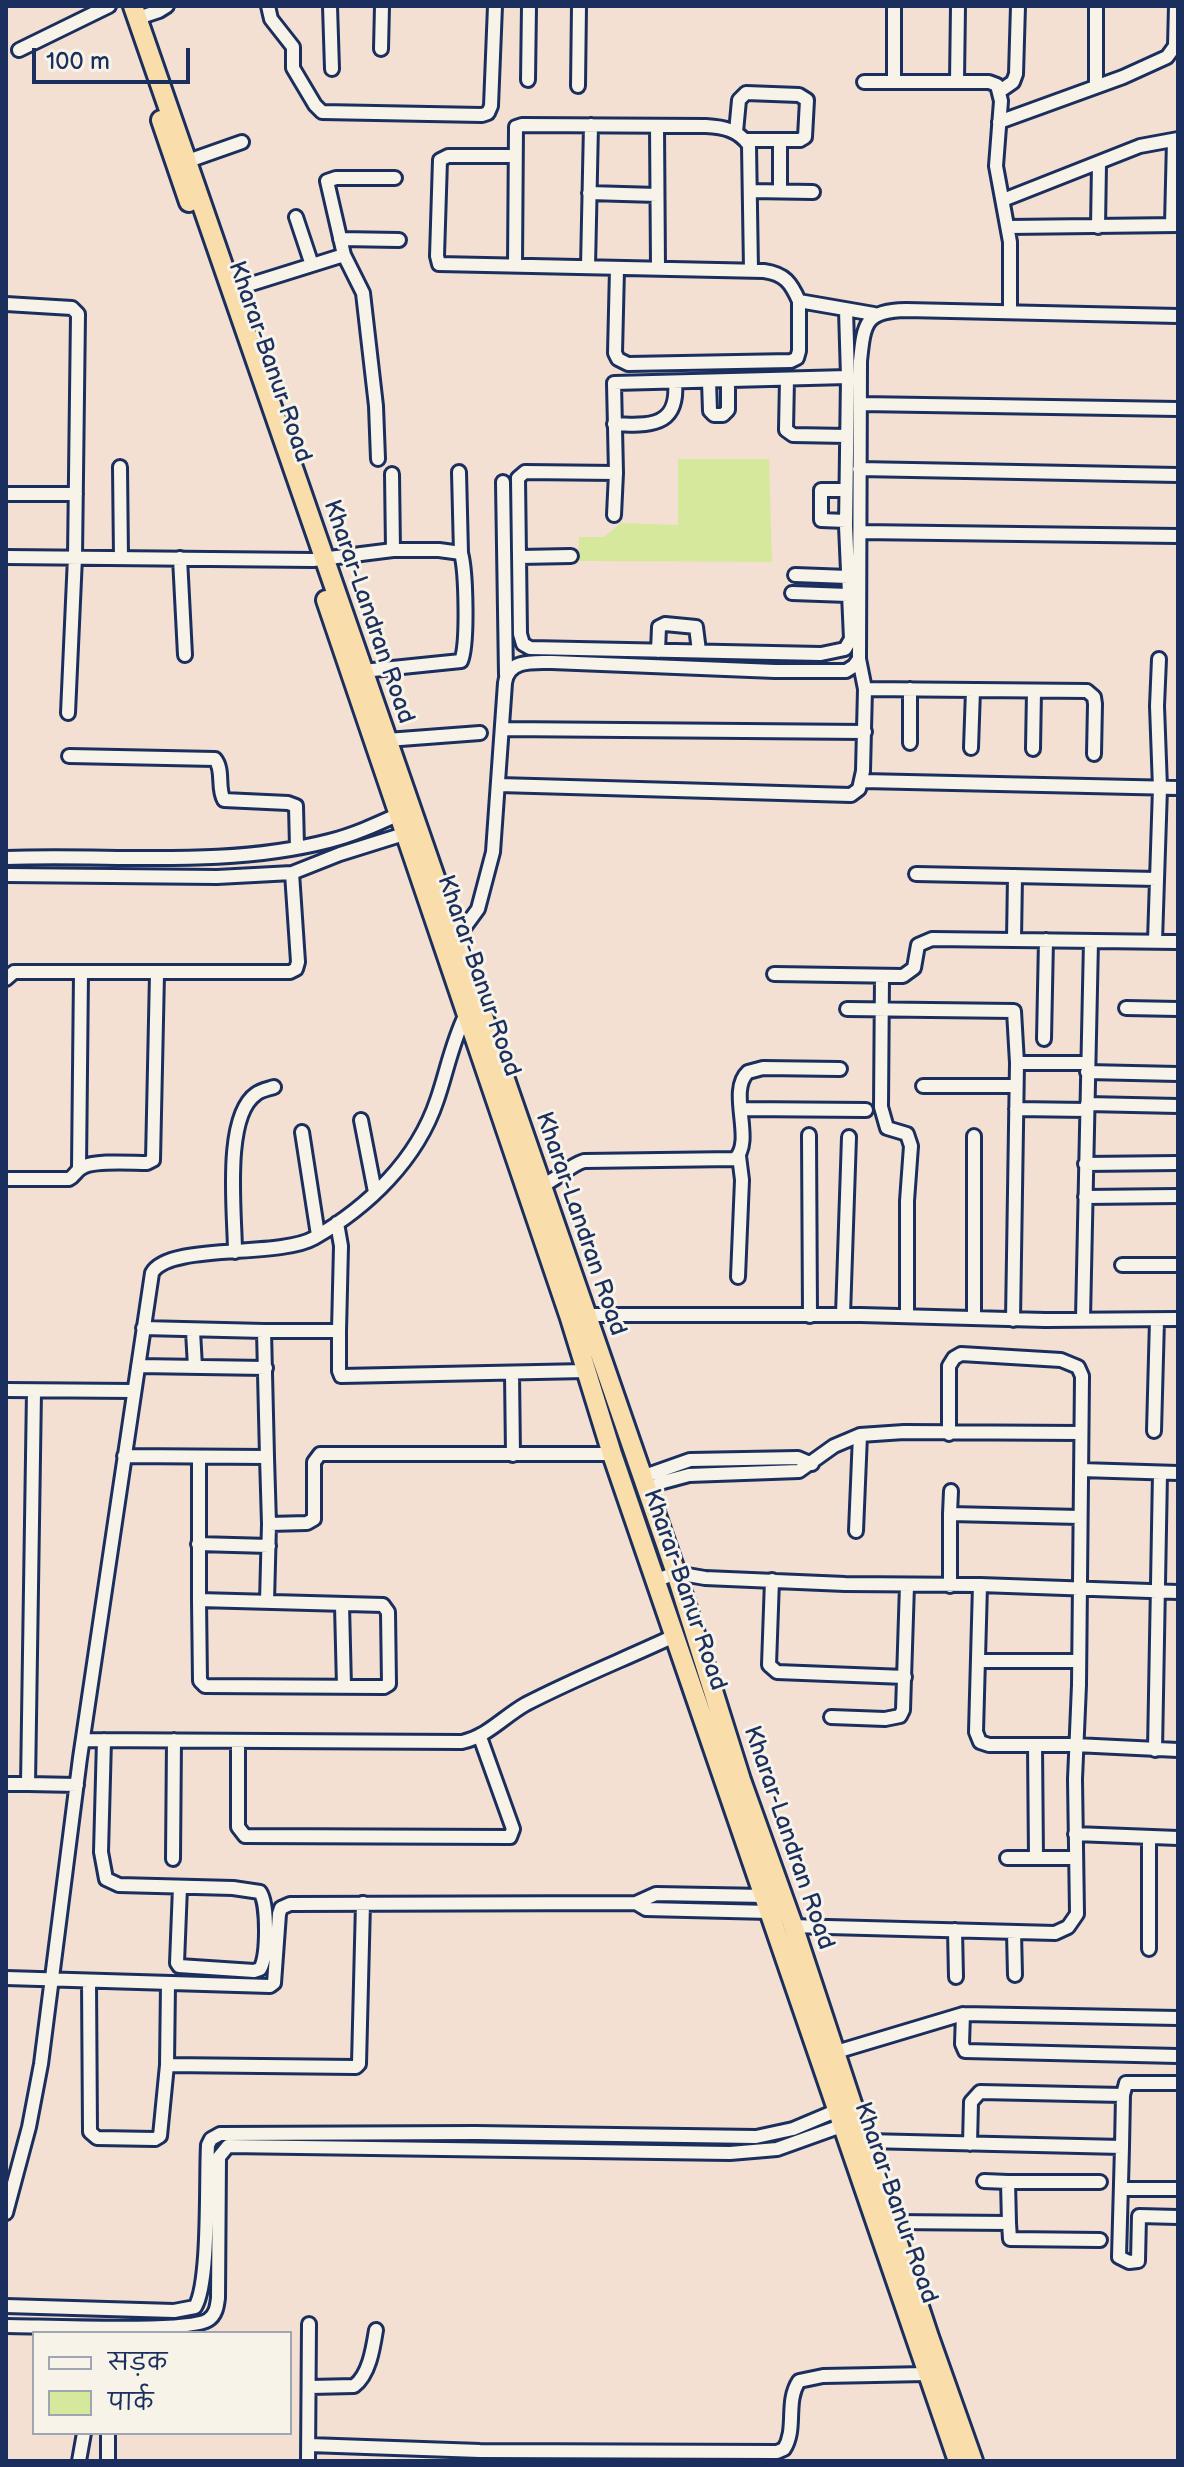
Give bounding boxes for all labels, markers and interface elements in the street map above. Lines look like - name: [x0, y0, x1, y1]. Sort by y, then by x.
- scale bar: [36, 32, 194, 82]
- text: 100 m: [46, 47, 110, 76]
- street label: Kharar-Banur Road: [221, 258, 317, 466]
- street label: Kharar-Landran Road: [316, 496, 420, 728]
- street label: Kharar-Banur Road: [430, 872, 526, 1080]
- street label: Kharar-Landran Road: [528, 1108, 632, 1340]
- street label: Kharar-Banur Road: [636, 1486, 732, 1694]
- street label: Kharar-Landran Road: [736, 1722, 840, 1954]
- street label: Kharar-Banur Road: [847, 2099, 943, 2307]
- legend: [32, 2331, 292, 2435]
- text: सड़क: [108, 2348, 167, 2377]
- text: पार्क: [108, 2388, 153, 2417]

